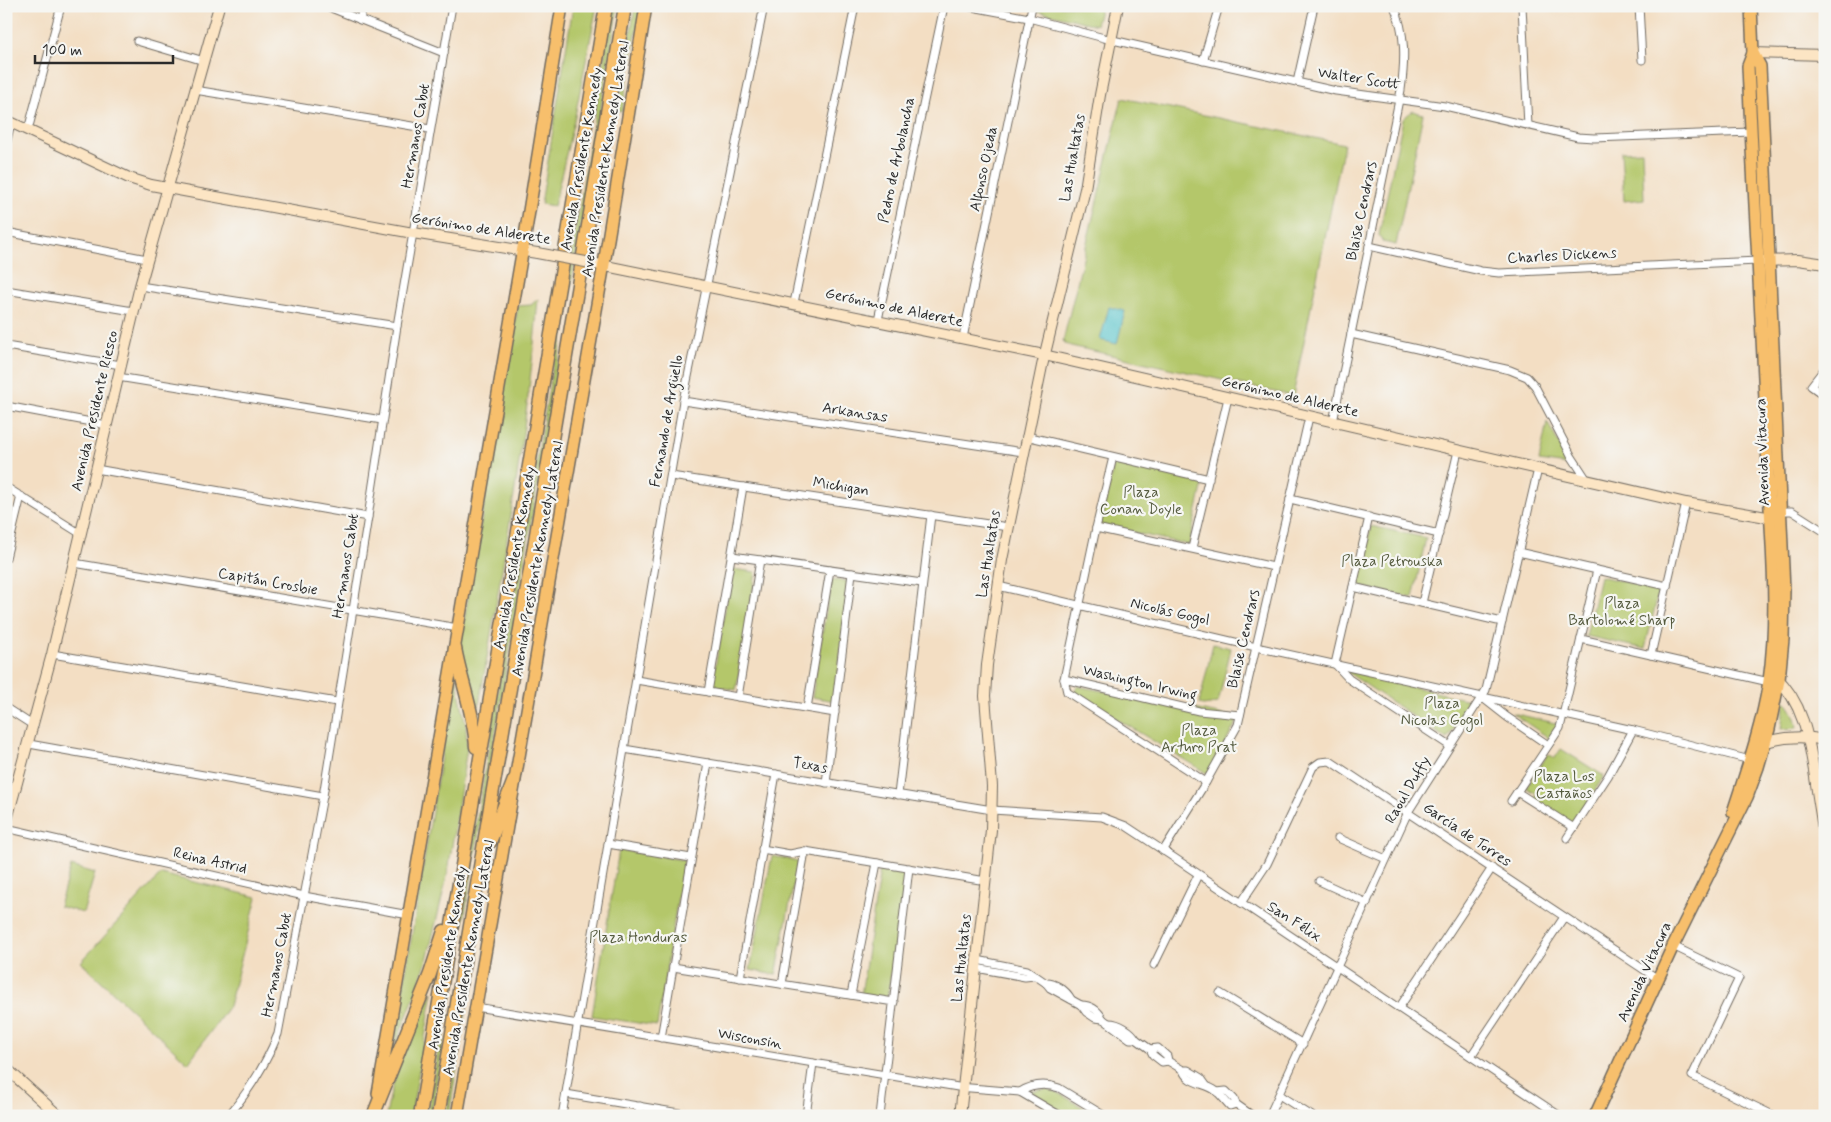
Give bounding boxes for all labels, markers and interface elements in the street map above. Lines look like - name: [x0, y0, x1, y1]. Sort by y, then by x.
- scale bar: [35, 32, 172, 64]
- street label: Avenida Presidente Kennedy Lateral: [577, 39, 635, 279]
- text: 100 m: [42, 41, 82, 61]
- street label: Walter Scott: [1316, 63, 1402, 96]
- street label: Avenida Presidente Kennedy: [556, 66, 608, 252]
- street label: Hermanos Cabot: [397, 82, 435, 190]
- street label: Pedro de Arbolancha: [874, 95, 920, 225]
- street label: Las Hualtatas: [1055, 112, 1091, 203]
- street label: Alfonso Ojeda: [965, 124, 1005, 214]
- street label: Blaise Cendrars: [1342, 159, 1382, 262]
- street label: Gerónimo de Alderete: [410, 208, 552, 250]
- street label: Charles Dickens: [1507, 243, 1618, 269]
- street label: Gerónimo de Alderete: [823, 284, 965, 332]
- street label: Avenida Presidente Riesco: [67, 329, 123, 493]
- street label: Fernando de Argüello: [645, 353, 689, 489]
- street label: Gerónimo de Alderete: [1219, 371, 1361, 423]
- street label: Arkansas: [821, 398, 889, 428]
- street label: Avenida Vitacura: [1751, 398, 1775, 506]
- street label: Avenida Presidente Kennedy Lateral: [507, 440, 569, 678]
- street label: Avenida Presidente Kennedy: [489, 465, 541, 651]
- street label: Michigan: [811, 473, 871, 501]
- park label: Plaza Conan Doyle: [1100, 483, 1182, 520]
- street label: Las Hualtatas: [972, 508, 1006, 599]
- street label: Hermanos Cabot: [328, 512, 364, 620]
- park label: Plaza Petrouska: [1341, 552, 1443, 572]
- street label: Capitán Crosbie: [217, 563, 320, 601]
- street label: Blaise Cendrars: [1223, 587, 1265, 690]
- street label: Nicolás Gogol: [1128, 593, 1212, 632]
- park label: Plaza Bartolomé Sharp: [1568, 594, 1676, 631]
- street label: Washington Irwing: [1081, 660, 1199, 707]
- park label: Plaza Nicolas Gogol: [1401, 694, 1483, 732]
- park label: Plaza Arturo Prat: [1161, 721, 1237, 758]
- street label: Raoul Duffy: [1381, 752, 1436, 827]
- street label: Texas: [791, 753, 830, 779]
- park label: Plaza Los Castaños: [1533, 767, 1595, 804]
- street label: García de Torres: [1419, 798, 1515, 872]
- street label: Avenida Presidente Kennedy Lateral: [438, 839, 500, 1077]
- street label: Reina Astrid: [171, 843, 249, 879]
- street label: Avenida Presidente Kennedy: [424, 865, 472, 1051]
- street label: San Félix: [1263, 897, 1325, 947]
- street label: Hermanos Cabot: [257, 911, 297, 1019]
- street label: Las Hualtatas: [947, 913, 977, 1003]
- street label: Avenida Vitacura: [1613, 919, 1677, 1025]
- park label: Plaza Honduras: [589, 928, 687, 948]
- street label: Wisconsin: [716, 1023, 784, 1055]

